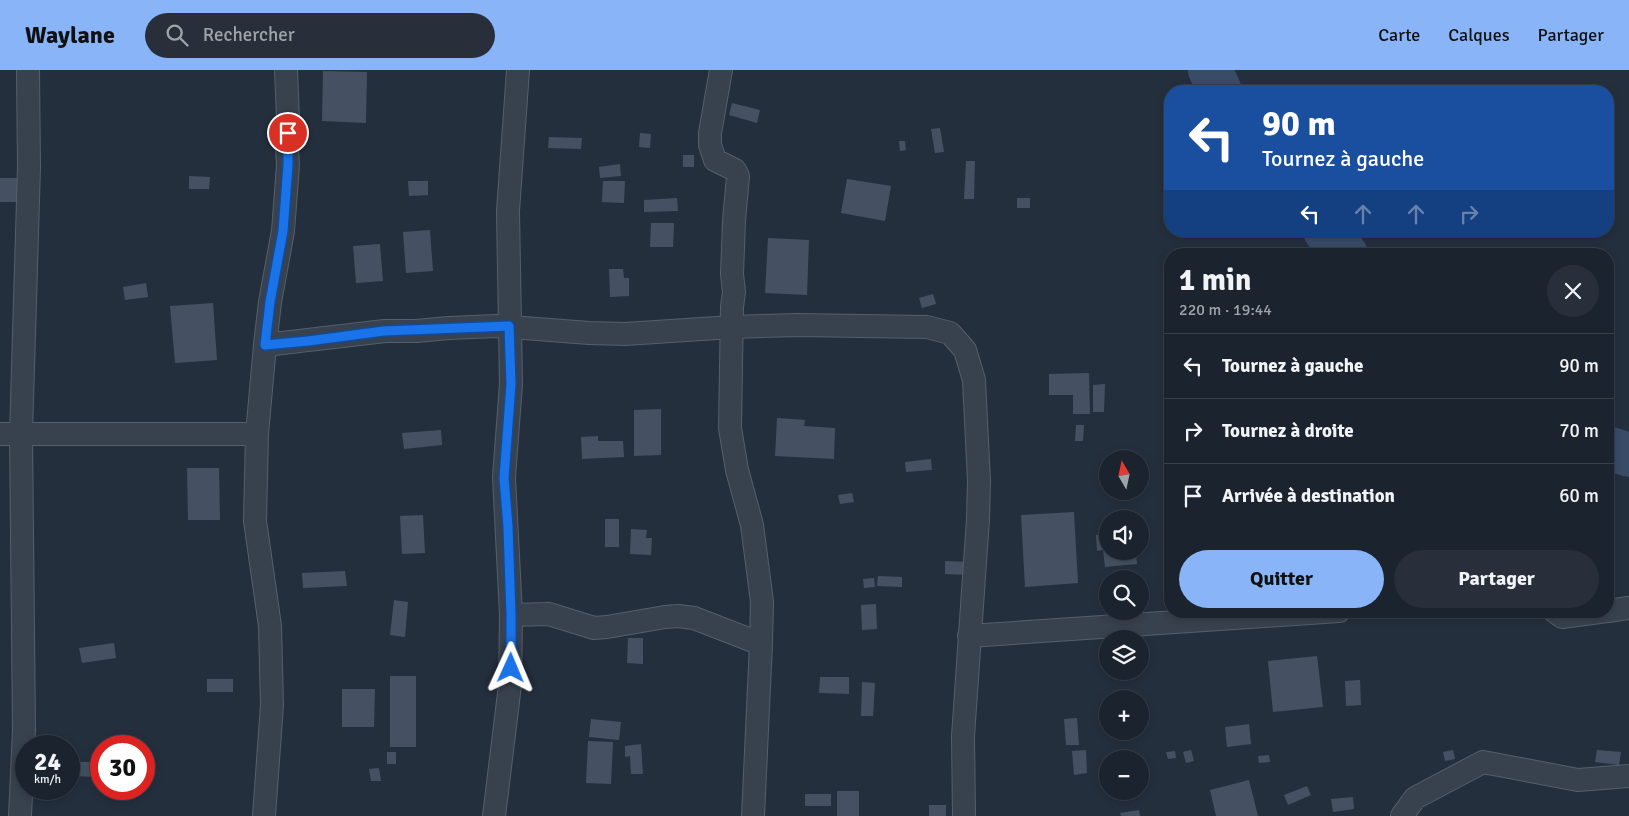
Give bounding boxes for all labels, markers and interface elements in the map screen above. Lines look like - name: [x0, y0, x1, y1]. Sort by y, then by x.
- search box: [145, 13, 495, 58]
- text: Waylane: [25, 20, 115, 50]
- icon: search: [163, 21, 191, 49]
- text: Rechercher: [203, 23, 295, 47]
- text: Carte: [1378, 24, 1420, 46]
- text: Calques: [1448, 24, 1510, 46]
- text: Partager: [1538, 24, 1604, 46]
- text: 90 m: [1262, 102, 1336, 145]
- icon: left: [1179, 105, 1244, 170]
- pin: [267, 112, 309, 154]
- icon: arrive: [274, 119, 302, 147]
- text: Tournez à gauche: [1262, 145, 1424, 172]
- icon: left: [1296, 200, 1324, 228]
- icon: ahead: [1349, 200, 1377, 228]
- icon: ahead: [1402, 200, 1430, 228]
- icon: right: [1455, 200, 1483, 228]
- text: 1 min: [1179, 262, 1251, 299]
- button: close: [1547, 265, 1599, 317]
- text: 220 m · 19:44: [1179, 300, 1272, 320]
- icon: left: [1179, 352, 1207, 380]
- text: Tournez à gauche: [1222, 354, 1363, 378]
- text: 90 m: [1559, 354, 1599, 378]
- icon: right: [1179, 417, 1207, 445]
- text: Tournez à droite: [1222, 419, 1354, 443]
- text: 70 m: [1559, 419, 1599, 443]
- north arrow: [1099, 450, 1149, 500]
- map controls: [1099, 450, 1149, 800]
- icon: arrive: [1179, 482, 1207, 510]
- text: Arrivée à destination: [1222, 484, 1395, 508]
- text: 60 m: [1559, 484, 1599, 508]
- button: sound: [1099, 510, 1149, 560]
- button: Quitter: [1179, 550, 1384, 608]
- button: Partager: [1394, 550, 1599, 608]
- button: search: [1099, 570, 1149, 620]
- button: layers: [1099, 630, 1149, 680]
- position arrow: [484, 641, 536, 693]
- button: +: [1099, 690, 1149, 740]
- speed limit sign: 30: [90, 735, 155, 800]
- text: 24: [34, 746, 61, 777]
- button: −: [1099, 750, 1149, 800]
- text: km/h: [34, 772, 61, 787]

